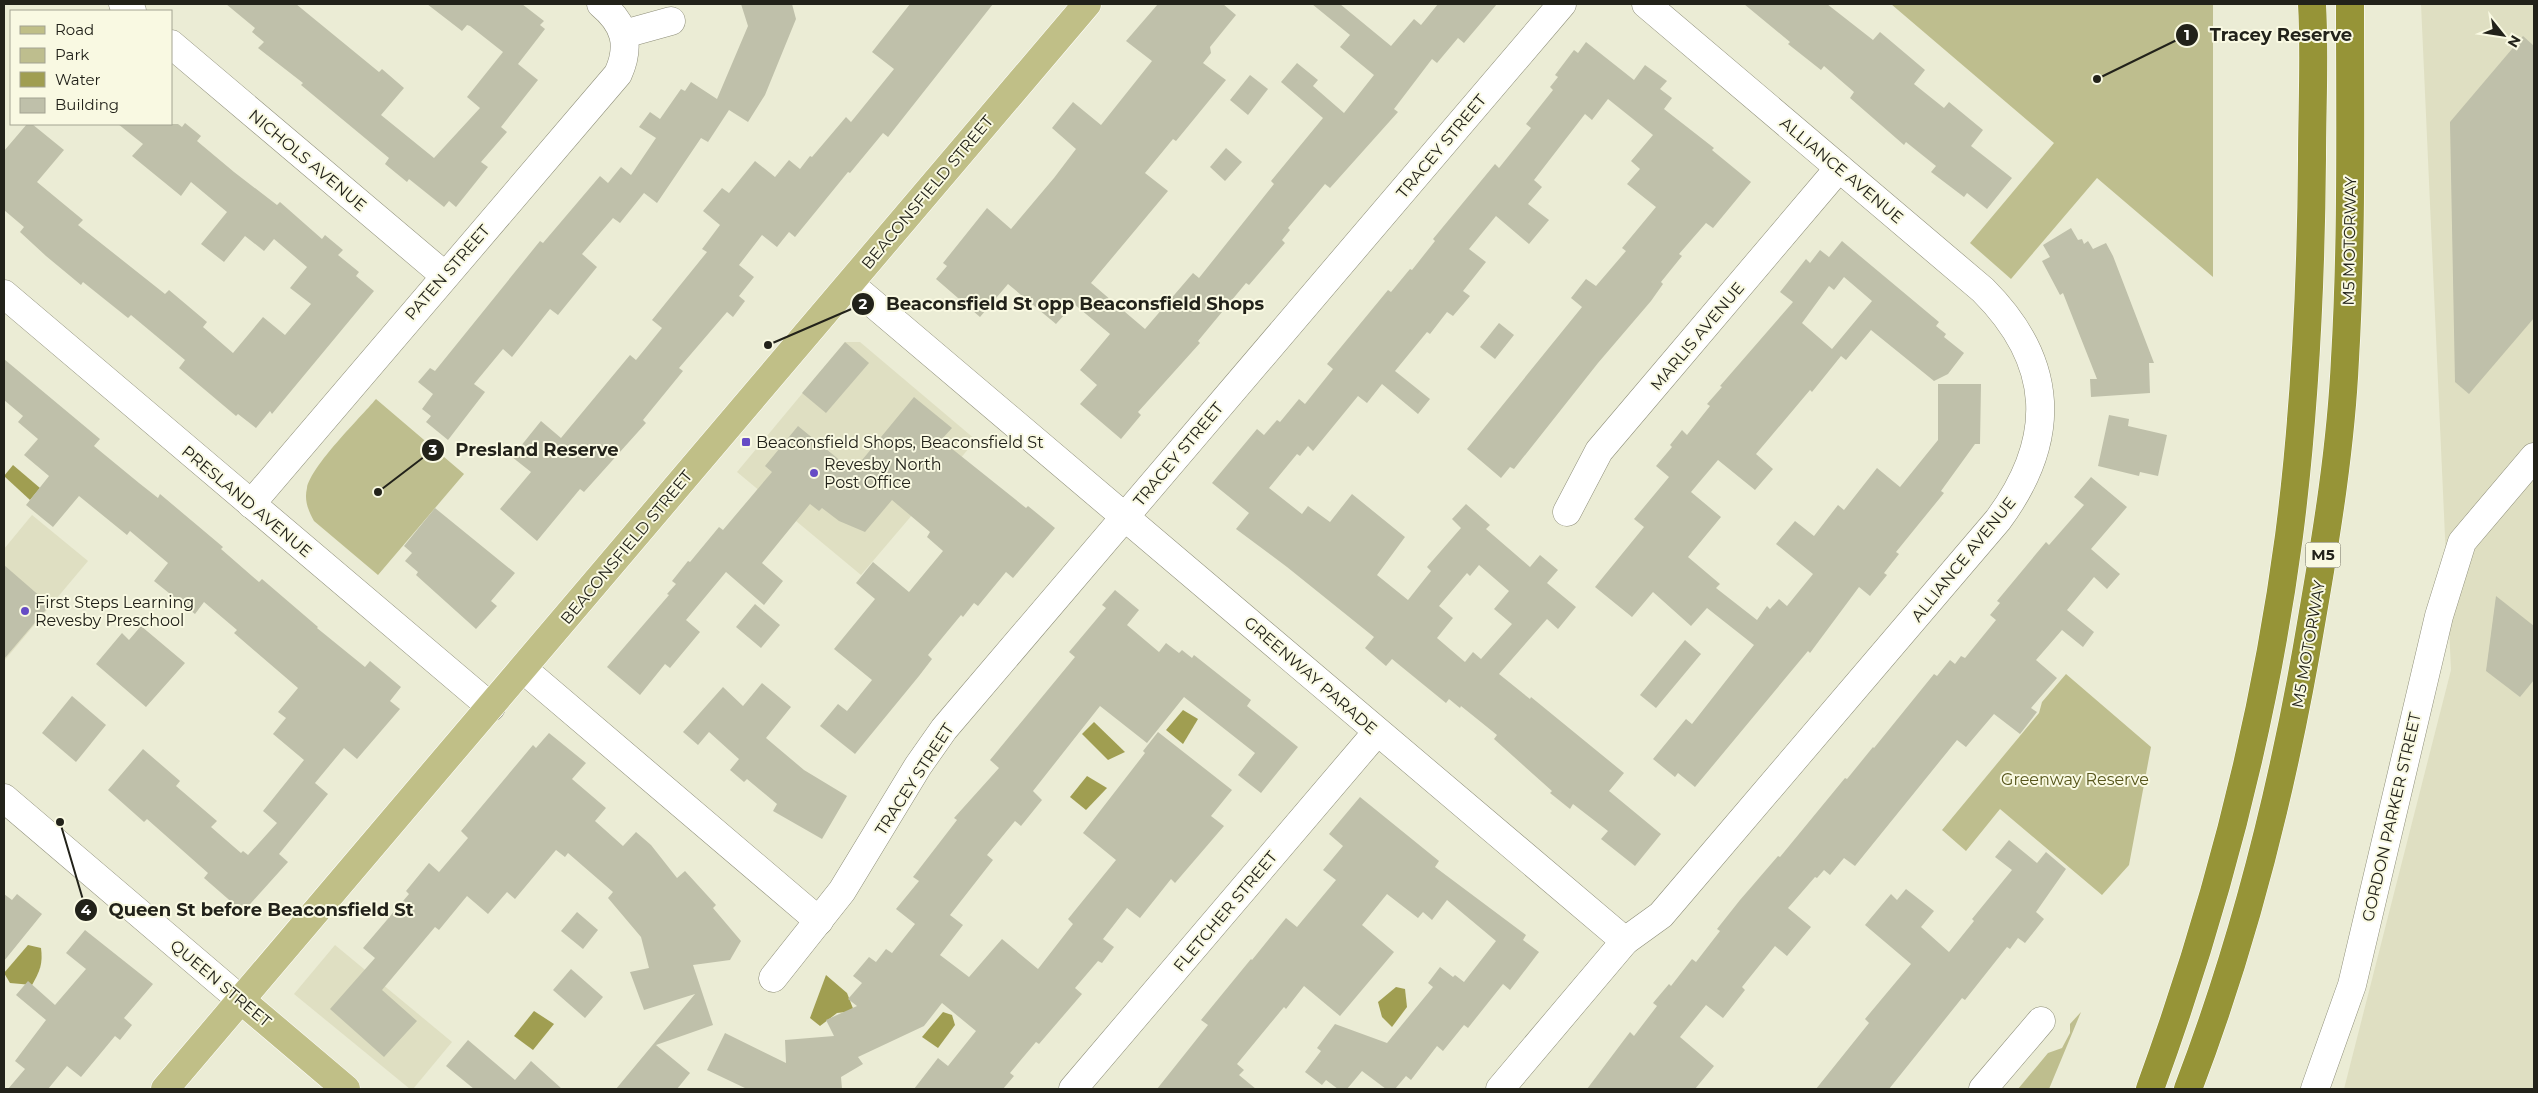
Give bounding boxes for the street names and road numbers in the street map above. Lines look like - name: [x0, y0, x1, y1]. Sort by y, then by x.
- street label: TRACEY STREET: [1393, 90, 1491, 202]
- street label: NICHOLS AVENUE: [245, 106, 370, 215]
- street label: BEACONSFIELD STREET: [858, 111, 998, 273]
- street label: ALLIANCE AVENUE: [1776, 113, 1907, 227]
- street label: M5 MOTORWAY: [2339, 175, 2360, 306]
- street label: PATEN STREET: [401, 220, 494, 324]
- street label: MARLIS AVENUE: [1647, 278, 1748, 394]
- street label: TRACEY STREET: [1130, 398, 1228, 510]
- street label: PRESLAND AVENUE: [178, 442, 315, 561]
- street label: BEACONSFIELD STREET: [557, 466, 697, 628]
- street label: ALLIANCE AVENUE: [1907, 493, 2019, 625]
- road number: M5: [2306, 542, 2340, 568]
- street label: M5 MOTORWAY: [2288, 578, 2329, 709]
- street label: GREENWAY PARADE: [1240, 613, 1381, 738]
- street label: GORDON PARKER STREET: [2358, 710, 2425, 923]
- street label: TRACEY STREET: [871, 719, 958, 839]
- street label: FLETCHER STREET: [1170, 847, 1282, 975]
- street label: QUEEN STREET: [166, 936, 276, 1032]

